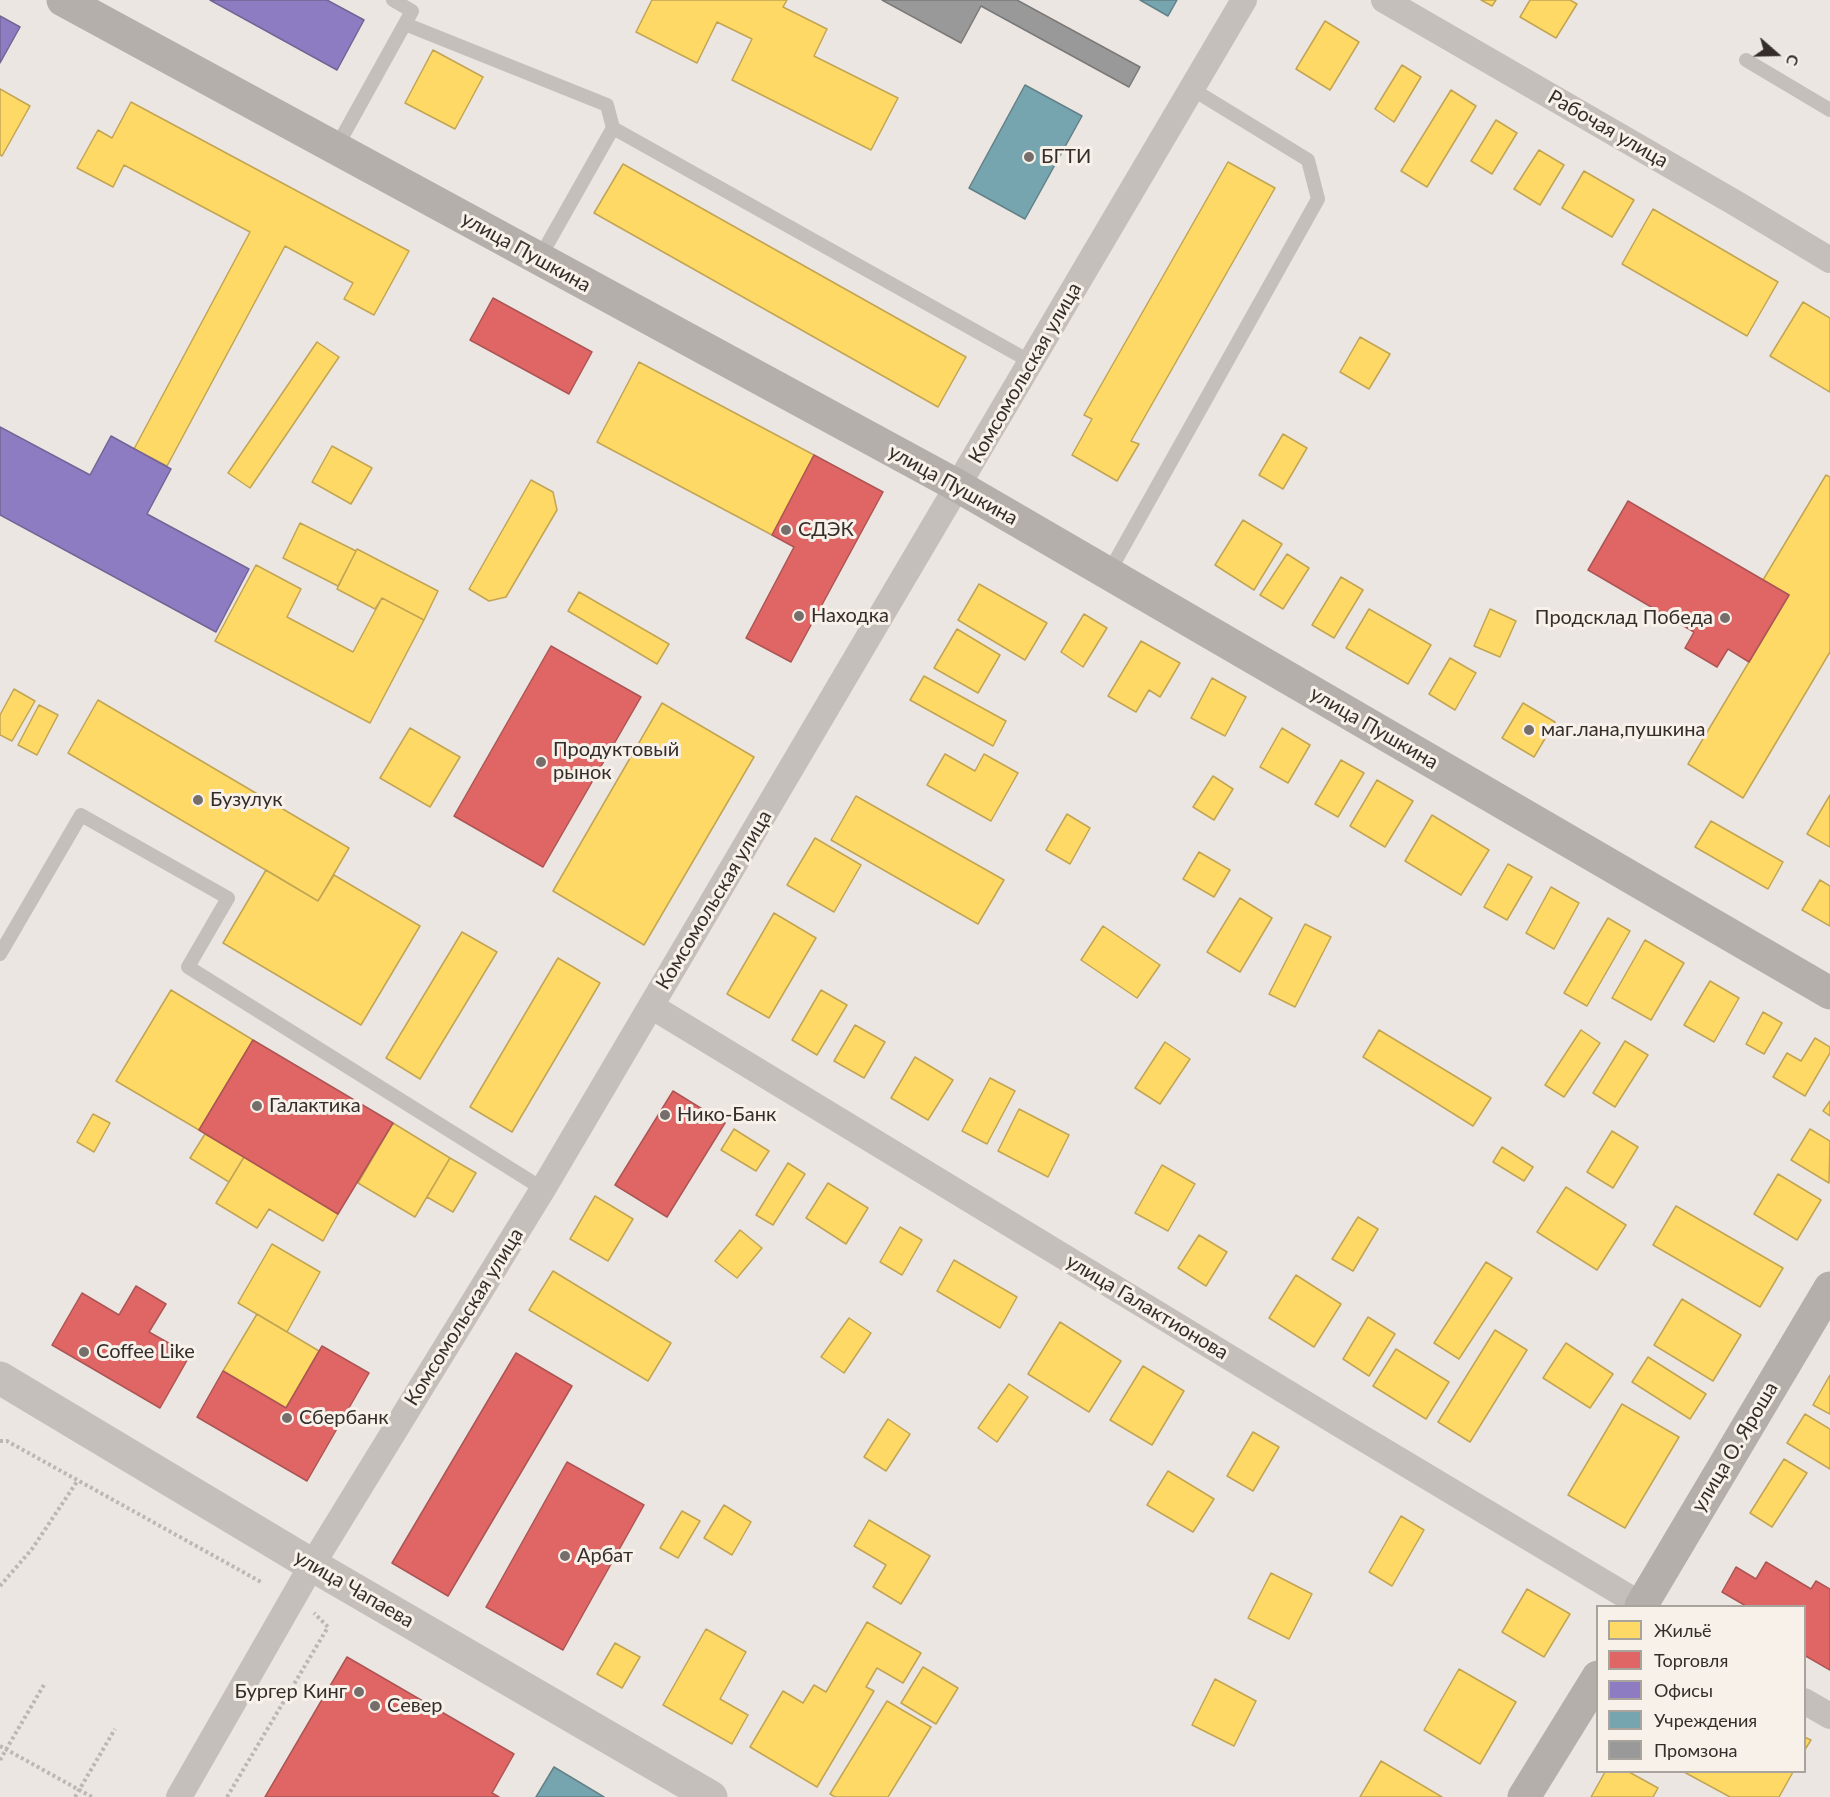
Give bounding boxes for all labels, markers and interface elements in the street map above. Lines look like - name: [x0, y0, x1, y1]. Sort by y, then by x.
- north arrow: [1746, 24, 1806, 84]
- text: С: [1783, 52, 1804, 69]
- street label: Рабочая улица: [1544, 85, 1672, 173]
- place label: БГТИ: [1041, 145, 1091, 169]
- marker: БГТИ: [1022, 150, 1036, 164]
- street label: улица Пушкина: [457, 207, 595, 297]
- street label: Комсомольская улица: [963, 278, 1087, 468]
- street label: улица Пушкина: [884, 440, 1022, 530]
- place label: СДЭК: [798, 518, 854, 542]
- marker: СДЭК: [779, 523, 793, 537]
- place label: Находка: [811, 604, 889, 628]
- place label: Продсклад Победа: [1535, 606, 1713, 630]
- marker: Находка: [792, 609, 806, 623]
- marker: Продсклад Победа: [1718, 611, 1732, 625]
- street label: улица Пушкина: [1306, 682, 1442, 774]
- place label: маг.лана,пушкина: [1541, 718, 1705, 742]
- marker: маг.лана,пушкина: [1522, 723, 1536, 737]
- place label: Продуктовый рынок: [553, 738, 679, 785]
- marker: Продуктовый рынок: [534, 755, 548, 769]
- place label: Бузулук: [210, 788, 283, 812]
- marker: Бузулук: [191, 793, 205, 807]
- street label: Комсомольская улица: [651, 806, 777, 994]
- place label: Галактика: [269, 1094, 361, 1118]
- marker: Галактика: [250, 1099, 264, 1113]
- place label: Нико-Банк: [677, 1103, 776, 1127]
- marker: Нико-Банк: [658, 1108, 672, 1122]
- street label: Комсомольская улица: [400, 1224, 528, 1410]
- street label: улица Галактионова: [1062, 1249, 1232, 1365]
- place label: Coffee Like: [96, 1340, 195, 1364]
- marker: Coffee Like: [77, 1345, 91, 1359]
- street label: улица О. Яроша: [1687, 1378, 1783, 1516]
- place label: Сбербанк: [299, 1406, 389, 1430]
- marker: Сбербанк: [280, 1411, 294, 1425]
- place label: Арбат: [577, 1544, 633, 1568]
- street label: улица Чапаева: [290, 1545, 418, 1633]
- marker: Арбат: [558, 1549, 572, 1563]
- legend: [1596, 1605, 1806, 1773]
- text: Жильё: [1654, 1619, 1712, 1641]
- text: Торговля: [1654, 1649, 1728, 1671]
- text: Офисы: [1654, 1679, 1713, 1701]
- place label: Бургер Кинг: [235, 1680, 347, 1704]
- marker: Бургер Кинг: [352, 1685, 366, 1699]
- place label: Север: [387, 1694, 442, 1718]
- marker: Север: [368, 1699, 382, 1713]
- text: Учреждения: [1654, 1709, 1757, 1731]
- text: Промзона: [1654, 1739, 1737, 1761]

